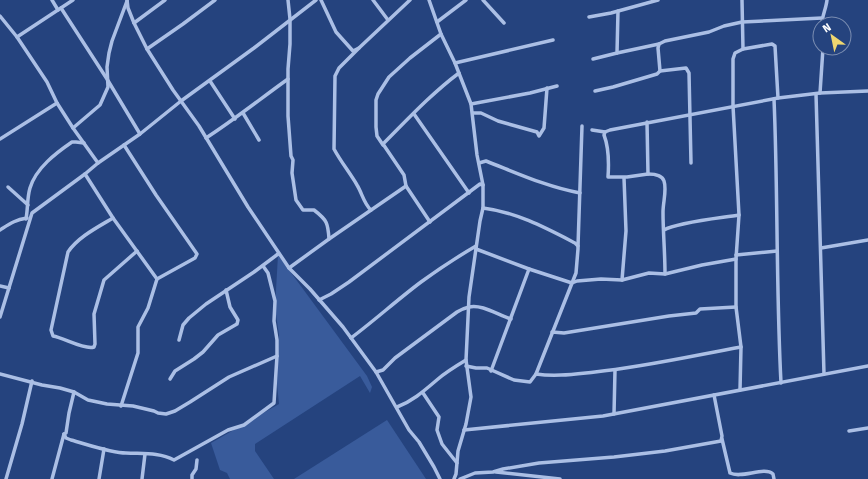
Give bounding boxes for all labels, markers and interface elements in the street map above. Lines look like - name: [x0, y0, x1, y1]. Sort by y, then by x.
- north arrow: [812, 16, 852, 56]
- text: N: [820, 21, 833, 35]

